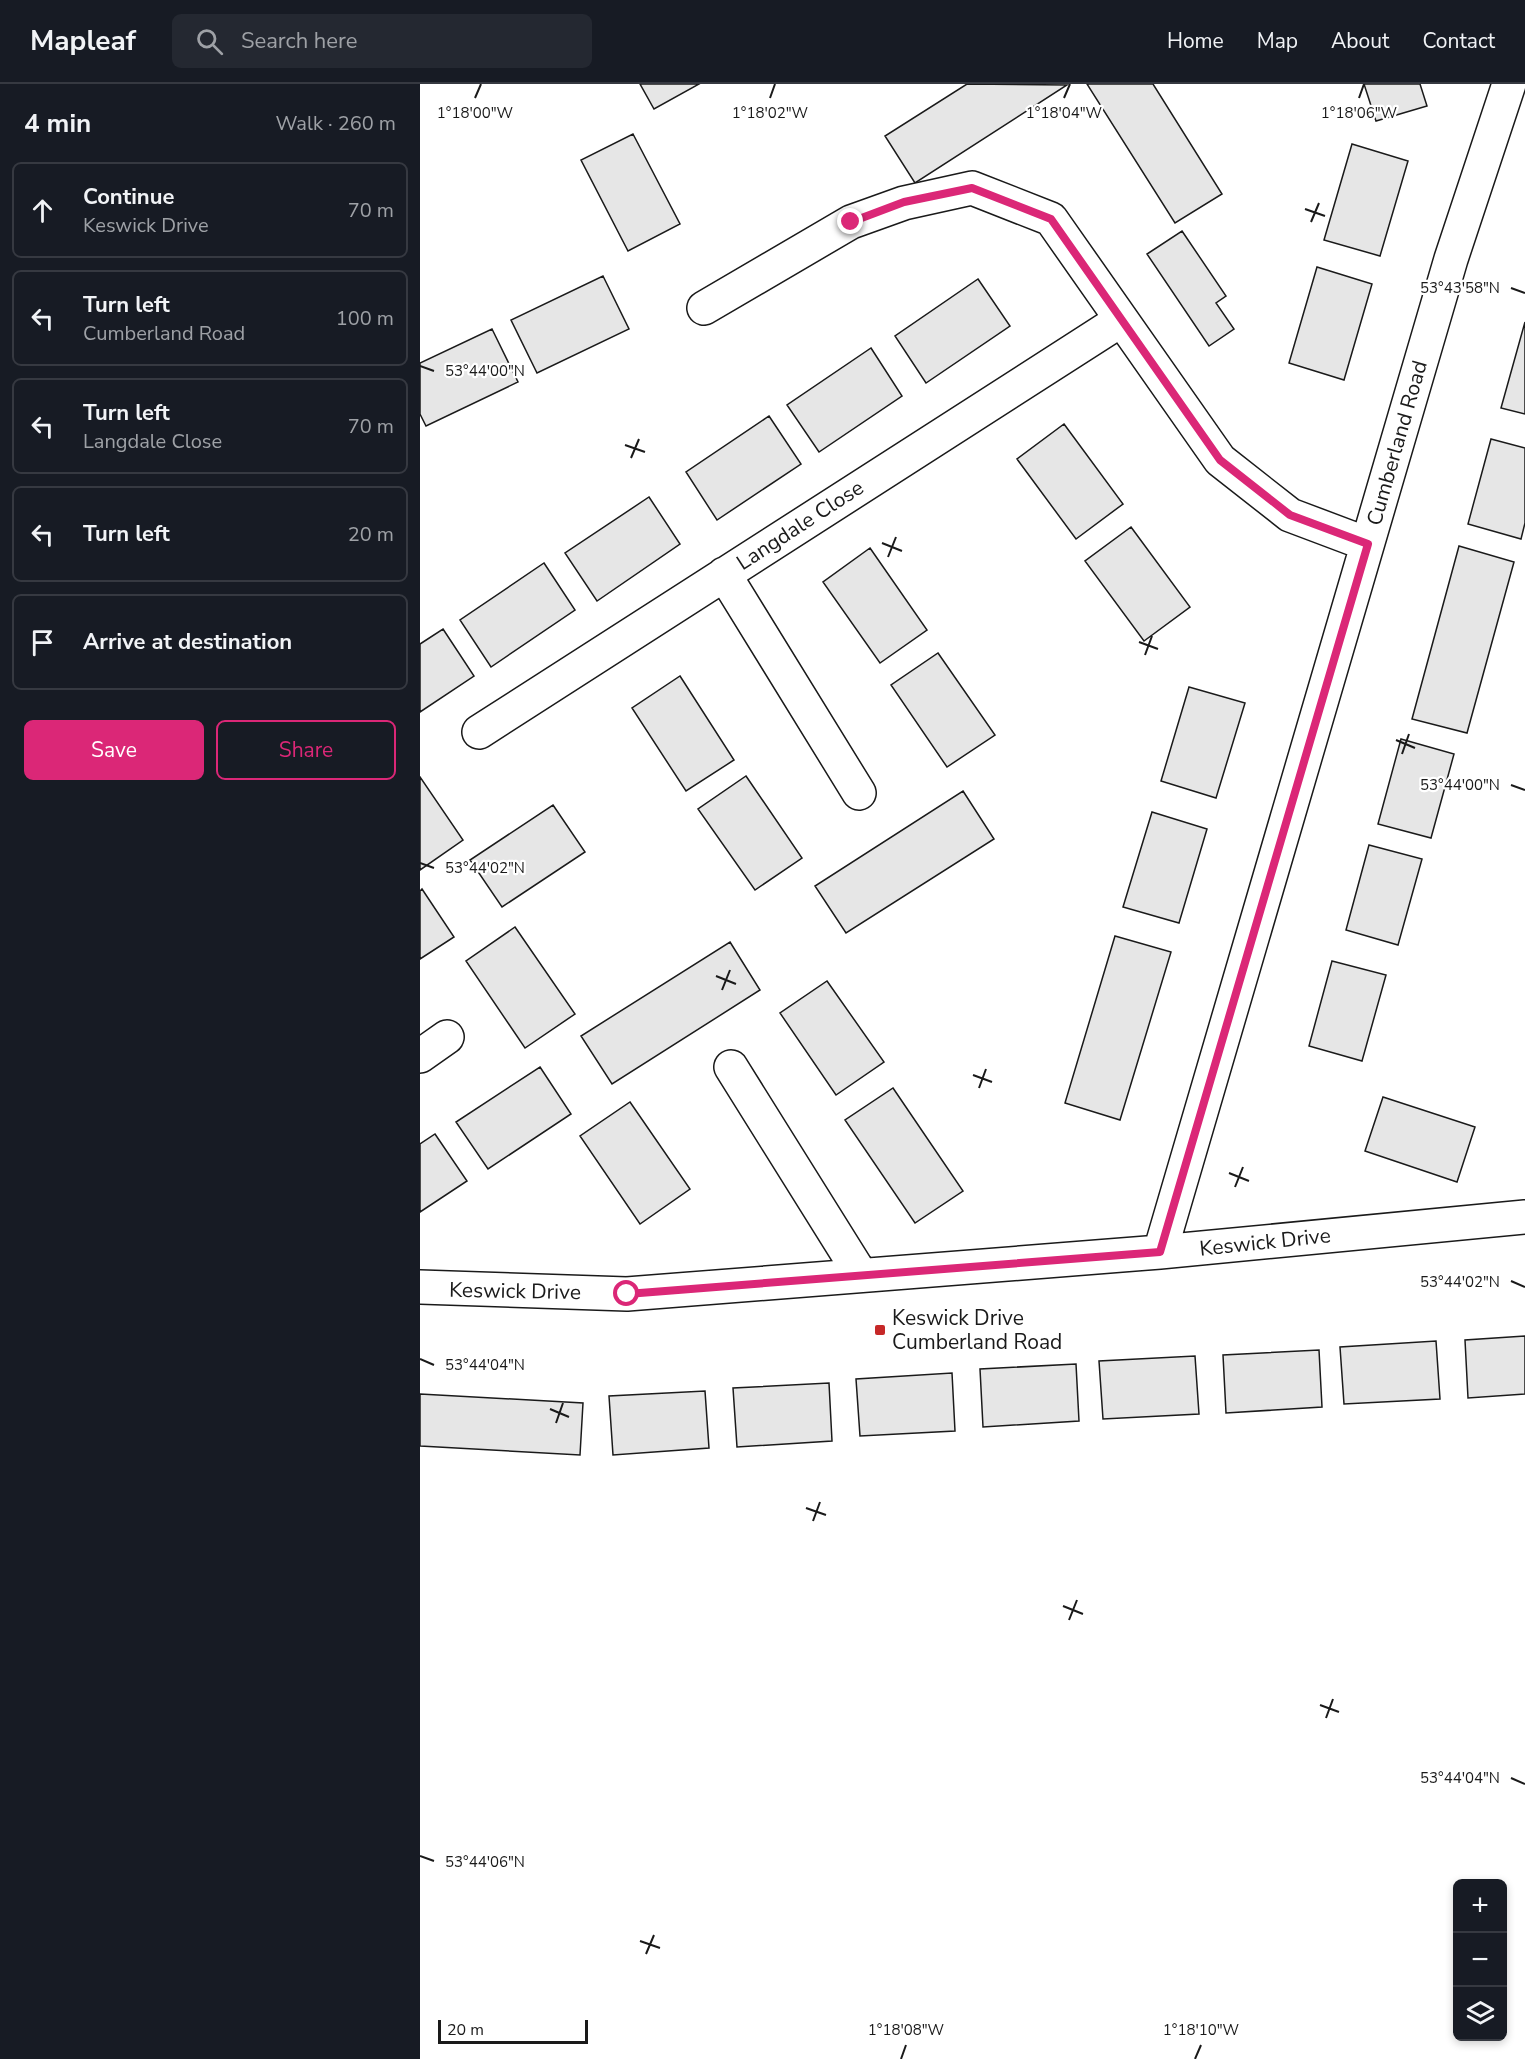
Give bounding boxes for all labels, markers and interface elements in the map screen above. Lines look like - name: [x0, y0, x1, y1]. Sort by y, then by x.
- search box: [172, 14, 592, 68]
- text: Mapleaf: [30, 22, 136, 60]
- icon: search: [193, 25, 226, 58]
- text: Search here: [241, 26, 358, 56]
- text: Home: [1167, 27, 1224, 55]
- text: Map: [1257, 27, 1298, 55]
- text: About: [1331, 27, 1389, 55]
- text: Contact: [1422, 27, 1495, 55]
- text: 1°18'00"W: [437, 103, 514, 123]
- text: 1°18'02"W: [732, 103, 809, 123]
- text: 1°18'04"W: [1026, 103, 1103, 123]
- text: 1°18'06"W: [1321, 103, 1398, 123]
- text: 4 min: [24, 106, 91, 141]
- text: Walk · 260 m: [276, 110, 396, 137]
- text: Continue: [83, 182, 174, 212]
- icon: ahead: [26, 194, 59, 227]
- text: 70 m: [348, 197, 394, 224]
- route end: [837, 208, 863, 234]
- text: Keswick Drive: [83, 212, 209, 239]
- text: 53°43'58"N: [1420, 278, 1500, 298]
- text: Turn left: [83, 290, 170, 320]
- icon: left: [26, 302, 59, 335]
- text: 100 m: [336, 305, 394, 332]
- text: Cumberland Road: [83, 320, 245, 347]
- street label: Cumberland Road: [1360, 357, 1434, 529]
- text: 53°44'00"N: [445, 361, 525, 381]
- text: Turn left: [83, 398, 170, 428]
- icon: left: [26, 410, 59, 443]
- text: 70 m: [348, 413, 394, 440]
- text: Langdale Close: [83, 428, 222, 455]
- street label: Langdale Close: [731, 473, 869, 577]
- icon: left: [26, 518, 59, 551]
- text: Turn left: [83, 519, 170, 549]
- text: 20 m: [348, 521, 394, 548]
- icon: arrive: [26, 626, 59, 659]
- text: Arrive at destination: [83, 627, 292, 657]
- button: Save: [24, 720, 204, 780]
- button: Share: [216, 720, 396, 780]
- text: 53°44'00"N: [1420, 775, 1500, 795]
- text: 53°44'02"N: [445, 858, 525, 878]
- street label: Keswick Drive: [1198, 1221, 1332, 1263]
- text: 53°44'02"N: [1420, 1272, 1500, 1292]
- street label: Keswick Drive: [449, 1276, 581, 1306]
- route start: [613, 1280, 639, 1306]
- place label: Keswick Drive Cumberland Road: [892, 1304, 1062, 1356]
- marker: Keswick Drive Cumberland Road: [873, 1323, 887, 1337]
- text: 53°44'04"N: [445, 1355, 525, 1375]
- text: 53°44'04"N: [1420, 1768, 1500, 1788]
- text: 53°44'06"N: [445, 1852, 525, 1872]
- map controls: [1453, 1879, 1507, 2041]
- button: +: [1453, 1879, 1507, 1933]
- button: −: [1453, 1933, 1507, 1987]
- button: layers: [1453, 1987, 1507, 2041]
- scale bar: [438, 2017, 588, 2044]
- text: 20 m: [447, 2019, 484, 2041]
- text: 1°18'08"W: [868, 2020, 945, 2040]
- text: 1°18'10"W: [1163, 2020, 1240, 2040]

